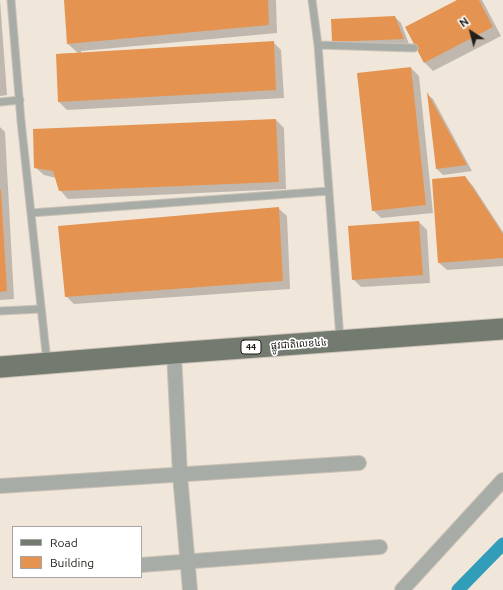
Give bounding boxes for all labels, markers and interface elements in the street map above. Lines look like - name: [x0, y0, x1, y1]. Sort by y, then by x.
- north arrow: [451, 12, 491, 52]
- text: N: [457, 15, 471, 30]
- street label: ផ្លូវជាតិលេខ៤៤: [270, 336, 328, 352]
- road number: 44: [241, 340, 261, 354]
- legend: [12, 526, 142, 578]
- text: Road: [50, 536, 78, 549]
- text: Building: [50, 556, 94, 569]

